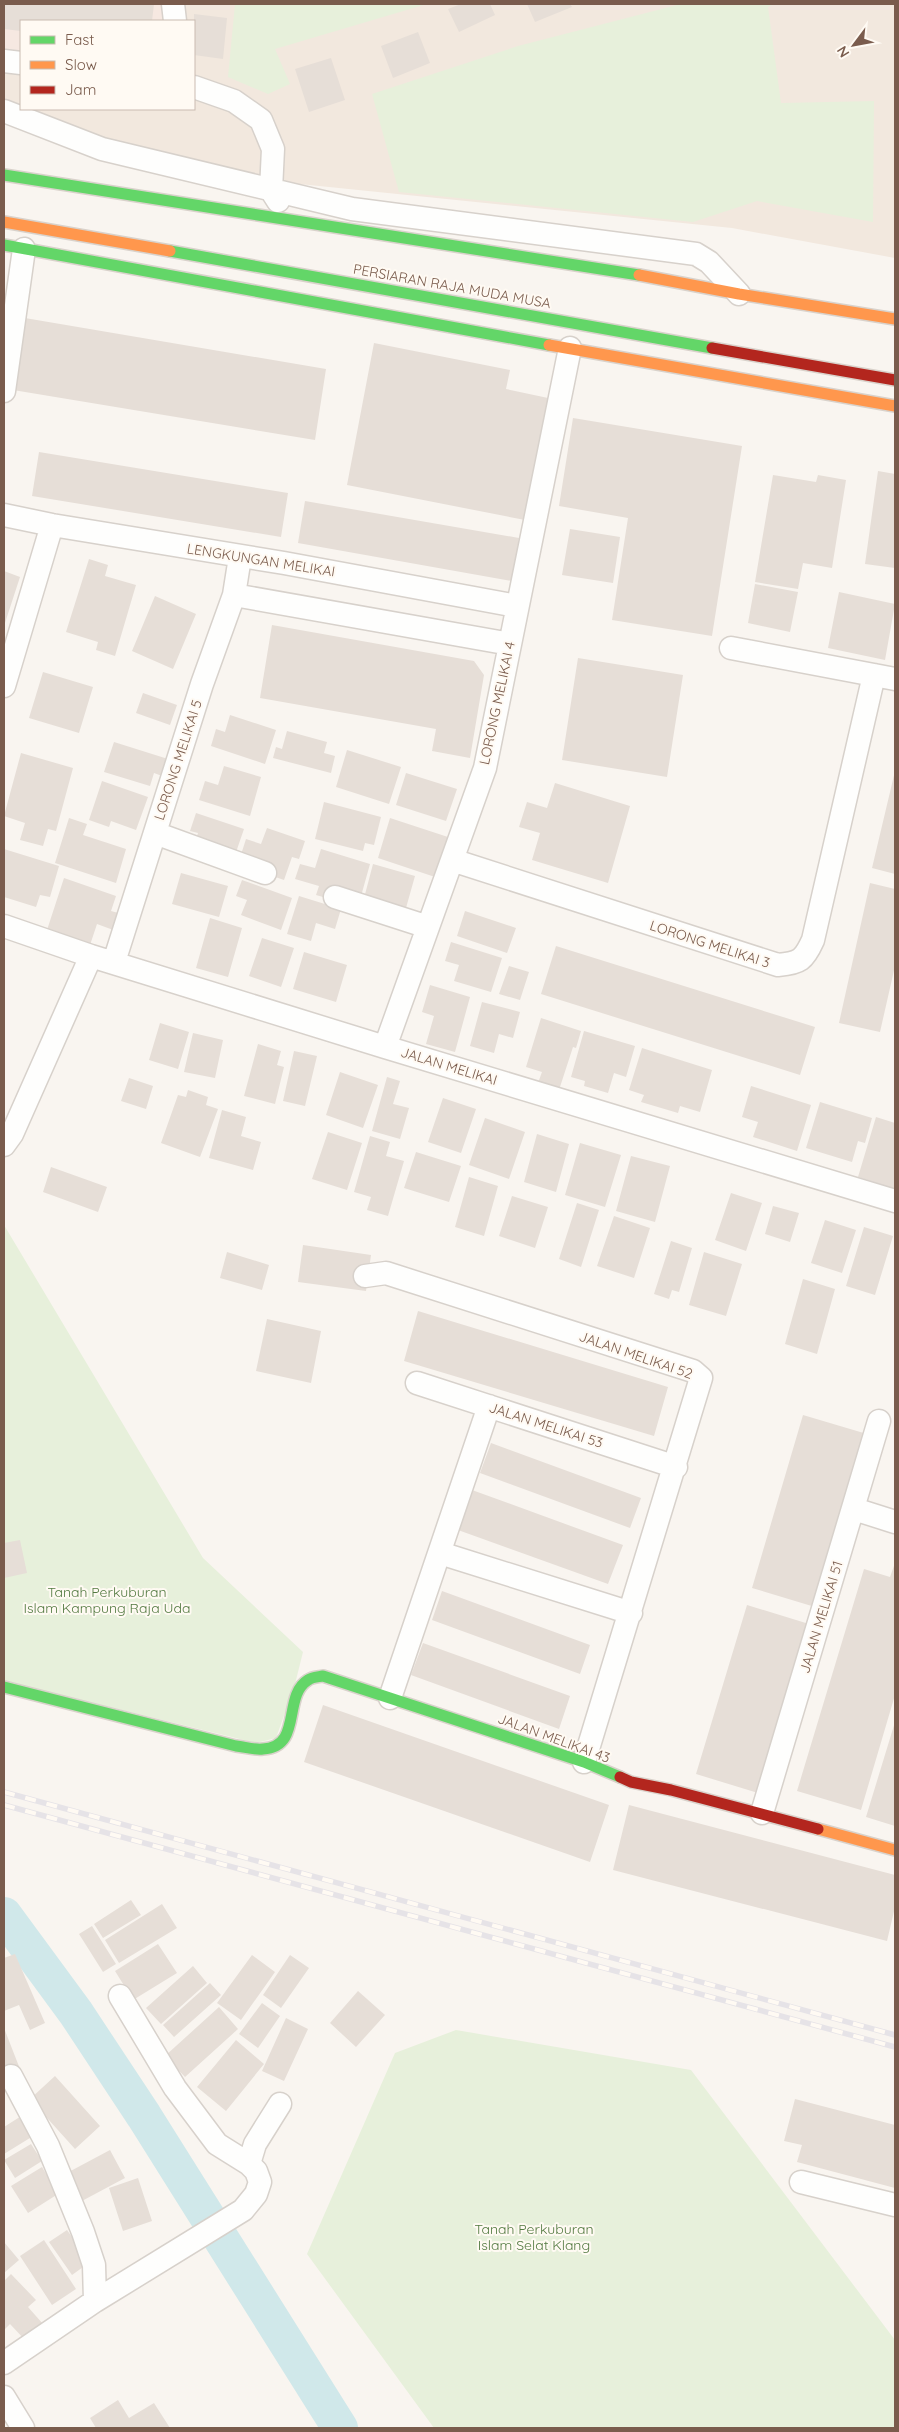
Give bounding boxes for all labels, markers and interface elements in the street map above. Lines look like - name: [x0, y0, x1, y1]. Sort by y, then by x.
- legend: [20, 20, 195, 110]
- north arrow: [829, 20, 879, 70]
- text: Fast: [65, 30, 94, 49]
- text: N: [833, 43, 853, 61]
- text: Slow: [65, 55, 97, 74]
- text: Jam: [65, 80, 96, 99]
- street label: PERSIARAN RAJA MUDA MUSA: [352, 260, 552, 312]
- street label: LENGKUNGAN MELIKAI: [186, 539, 336, 581]
- street label: LORONG MELIKAI 4: [475, 640, 519, 766]
- street label: LORONG MELIKAI 5: [150, 697, 206, 823]
- street label: LORONG MELIKAI 3: [648, 916, 772, 972]
- street label: JALAN MELIKAI: [399, 1043, 499, 1089]
- street label: JALAN MELIKAI 52: [577, 1327, 695, 1383]
- street label: JALAN MELIKAI 53: [487, 1398, 605, 1452]
- street label: JALAN MELIKAI 51: [795, 1559, 847, 1675]
- park label: Tanah Perkuburan Islam Kampung Raja Uda: [23, 1583, 191, 1617]
- street label: JALAN MELIKAI 43: [495, 1709, 613, 1767]
- park label: Tanah Perkuburan Islam Selat Klang: [474, 2220, 594, 2254]

